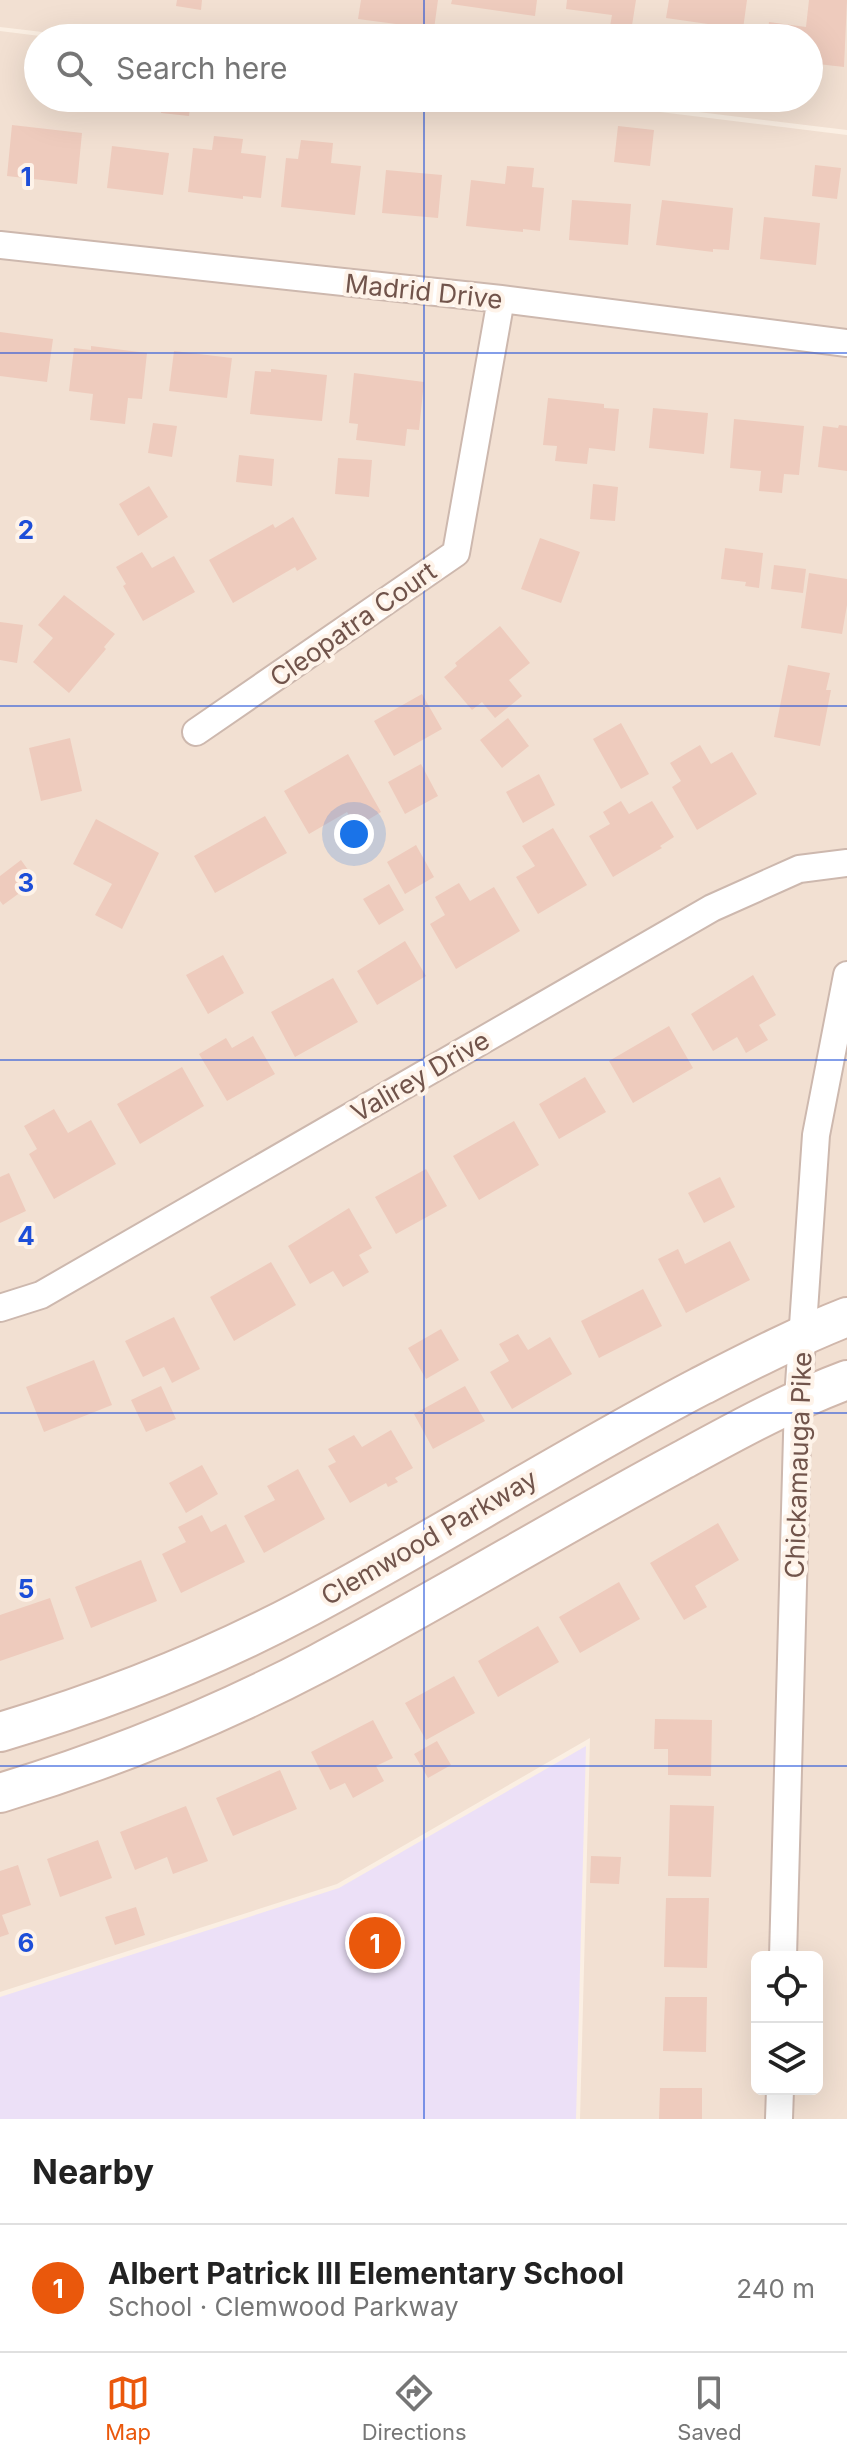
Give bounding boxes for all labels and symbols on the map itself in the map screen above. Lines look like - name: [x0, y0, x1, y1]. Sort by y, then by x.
- text: 1: [20, 161, 32, 192]
- street label: Madrid Drive: [344, 267, 504, 315]
- text: 2: [18, 514, 34, 545]
- street label: Cleopatra Court: [264, 555, 442, 693]
- your location: [334, 814, 374, 854]
- text: 3: [18, 867, 34, 898]
- street label: Valirey Drive: [345, 1024, 495, 1128]
- text: 4: [17, 1220, 35, 1251]
- street label: Chickamauga Pike: [779, 1351, 817, 1579]
- street label: Clemwood Parkway: [315, 1463, 543, 1611]
- text: 5: [18, 1573, 34, 1604]
- pin: 1: [349, 1913, 401, 1973]
- text: 6: [18, 1927, 34, 1958]

